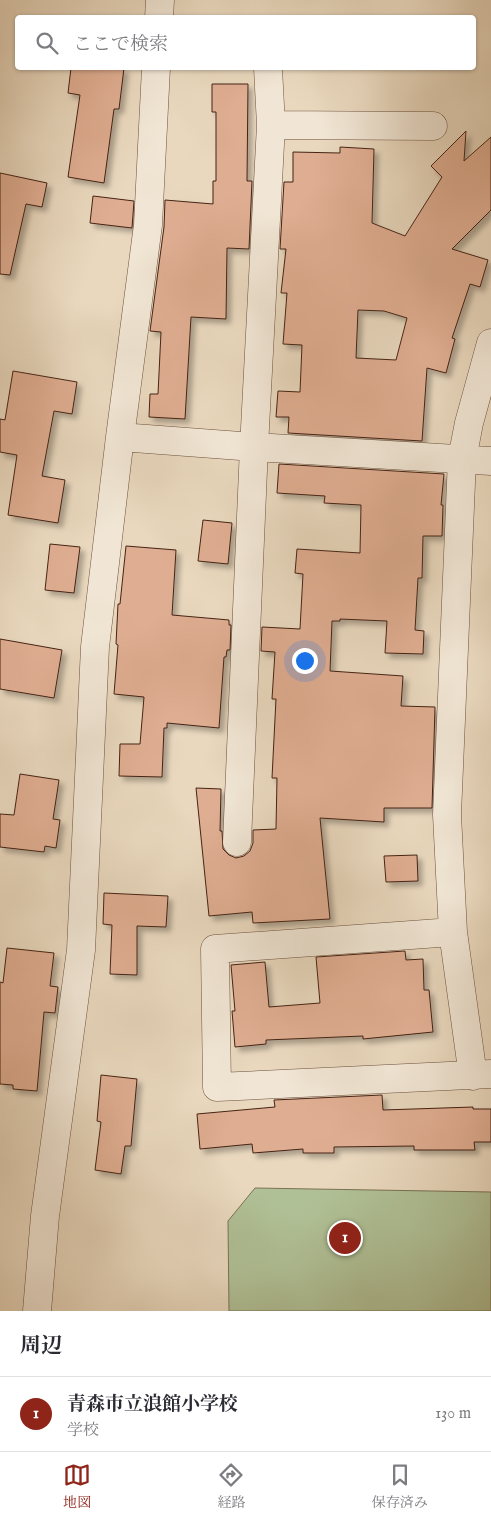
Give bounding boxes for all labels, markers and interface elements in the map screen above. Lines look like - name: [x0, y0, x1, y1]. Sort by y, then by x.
- search box: [15, 15, 476, 70]
- icon: search: [33, 29, 61, 57]
- text: ここで検索: [73, 33, 168, 57]
- your location: [292, 648, 318, 674]
- pin: 1: [329, 1219, 361, 1257]
- text: 周辺: [20, 1333, 62, 1360]
- text: 青森市立浪館小学校: [67, 1393, 238, 1417]
- text: 1: [33, 1404, 39, 1424]
- text: 130 m: [435, 1404, 471, 1424]
- text: 学校: [67, 1421, 99, 1441]
- tab: 地図: [63, 1461, 91, 1512]
- tab: 経路: [217, 1461, 245, 1512]
- tab: 保存済み: [372, 1461, 428, 1512]

